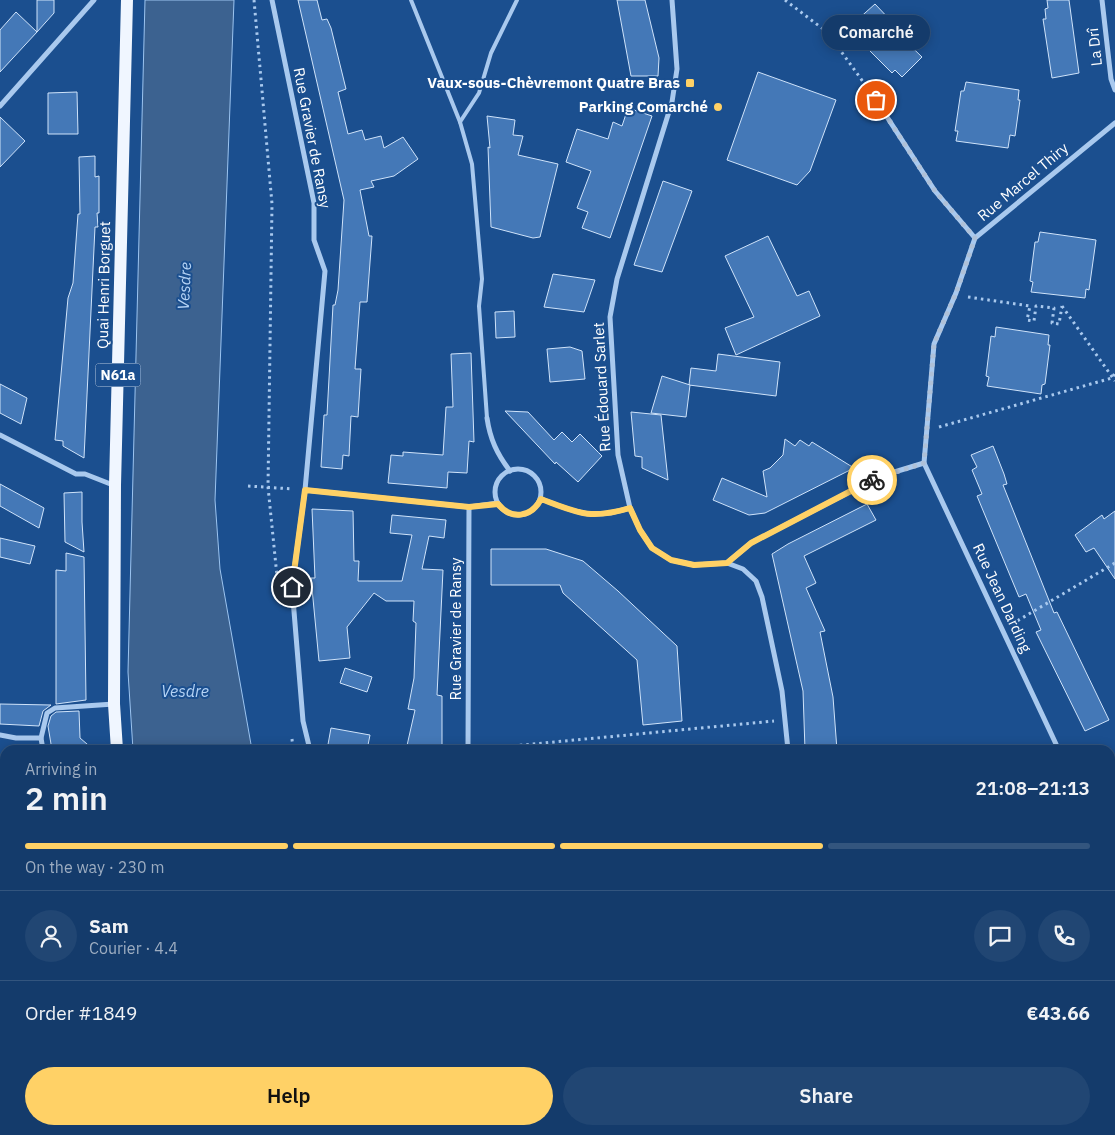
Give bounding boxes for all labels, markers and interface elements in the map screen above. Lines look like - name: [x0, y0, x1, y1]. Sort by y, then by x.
- callout: Comarché: [822, 15, 930, 50]
- text: Comarché: [838, 22, 914, 42]
- street label: La Drî: [1083, 26, 1106, 67]
- street label: Rue Gravier de Ransy: [290, 66, 336, 210]
- place label: Vaux-sous-Chèvremont Quatre Bras: [427, 73, 680, 92]
- marker: Vaux-sous-Chèvremont Quatre Bras: [684, 77, 696, 89]
- pin: [855, 79, 897, 121]
- icon: bag: [862, 86, 890, 114]
- place label: Parking Comarché: [579, 97, 708, 116]
- marker: Parking Comarché: [712, 101, 724, 113]
- street label: Rue Marcel Thiry: [973, 138, 1072, 225]
- street label: Quai Henri Borguet: [93, 221, 114, 349]
- water label: Vesdre: [173, 262, 195, 310]
- street label: Rue Édouard Sarlet: [589, 322, 614, 452]
- road number: N61a: [96, 364, 140, 386]
- courier: [847, 455, 897, 505]
- icon: bike: [858, 466, 886, 494]
- street label: Rue Jean Darding: [969, 540, 1036, 655]
- street label: Rue Gravier de Ransy: [446, 557, 465, 701]
- pin: [271, 566, 313, 608]
- icon: home: [278, 573, 306, 601]
- water label: Vesdre: [161, 681, 209, 701]
- text: Arriving in: [25, 759, 97, 779]
- text: 21:08–21:13: [976, 776, 1090, 800]
- text: 2 min: [25, 777, 108, 819]
- text: On the way · 230 m: [25, 857, 164, 877]
- button: person: [25, 910, 77, 962]
- button: chat: [974, 910, 1026, 962]
- button: phone: [1038, 910, 1090, 962]
- text: Sam: [89, 914, 129, 938]
- text: Courier · 4.4: [89, 938, 178, 958]
- text: Order #1849: [25, 1001, 137, 1025]
- text: €43.66: [1027, 1001, 1090, 1025]
- button: Help: [25, 1067, 553, 1125]
- button: Share: [563, 1067, 1090, 1125]

